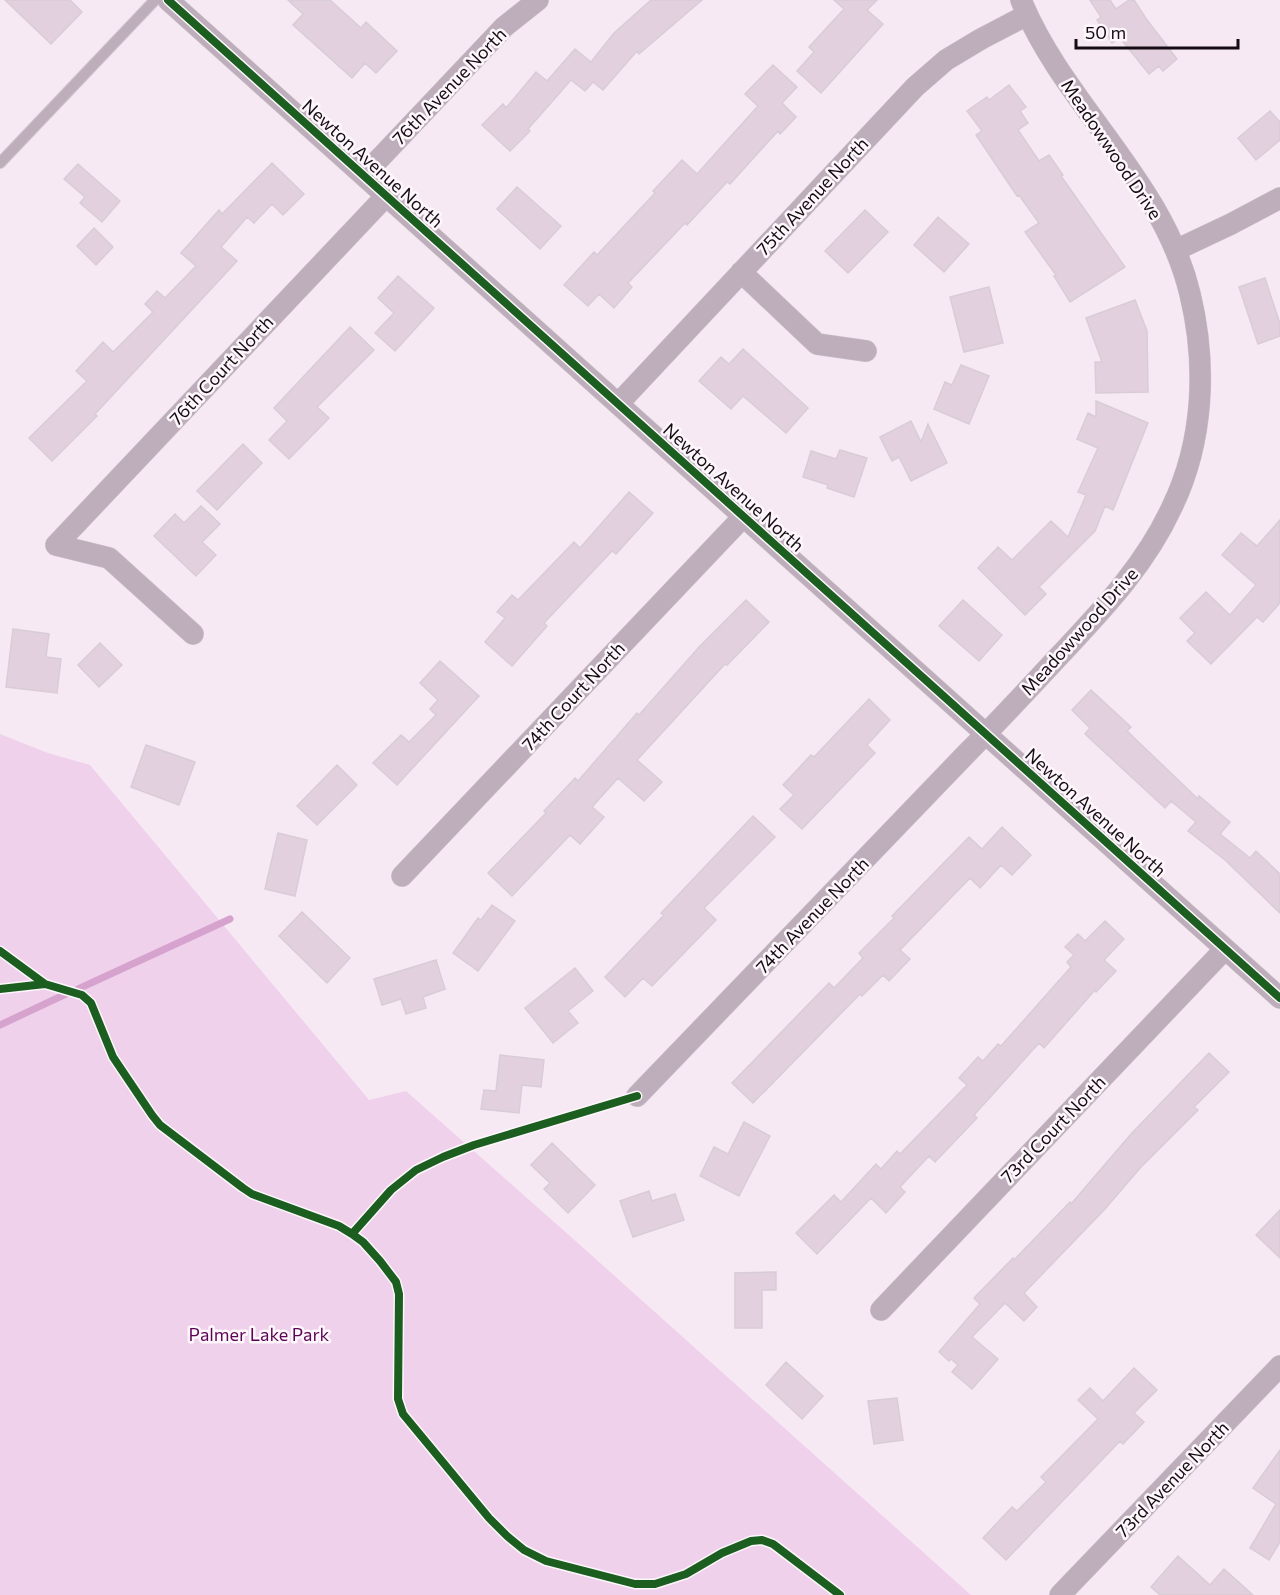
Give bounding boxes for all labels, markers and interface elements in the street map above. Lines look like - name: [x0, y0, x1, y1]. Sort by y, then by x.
- scale bar: [1076, 12, 1238, 50]
- text: 50 m: [1085, 21, 1126, 43]
- street label: 76th Avenue North: [388, 23, 510, 149]
- street label: Meadowwood Drive: [1057, 75, 1167, 223]
- street label: Newton Avenue North: [298, 94, 448, 232]
- street label: 75th Avenue North: [752, 132, 872, 260]
- street label: 76th Court North: [165, 311, 277, 429]
- street label: Newton Avenue North: [659, 418, 809, 556]
- street label: Meadowwood Drive: [1016, 563, 1142, 699]
- street label: 74th Court North: [517, 637, 629, 755]
- street label: Newton Avenue North: [1021, 743, 1171, 881]
- street label: 74th Avenue North: [751, 852, 873, 978]
- street label: 73rd Court North: [996, 1071, 1110, 1187]
- park label: Palmer Lake Park: [189, 1323, 330, 1345]
- street label: 73rd Avenue North: [1111, 1416, 1233, 1542]

